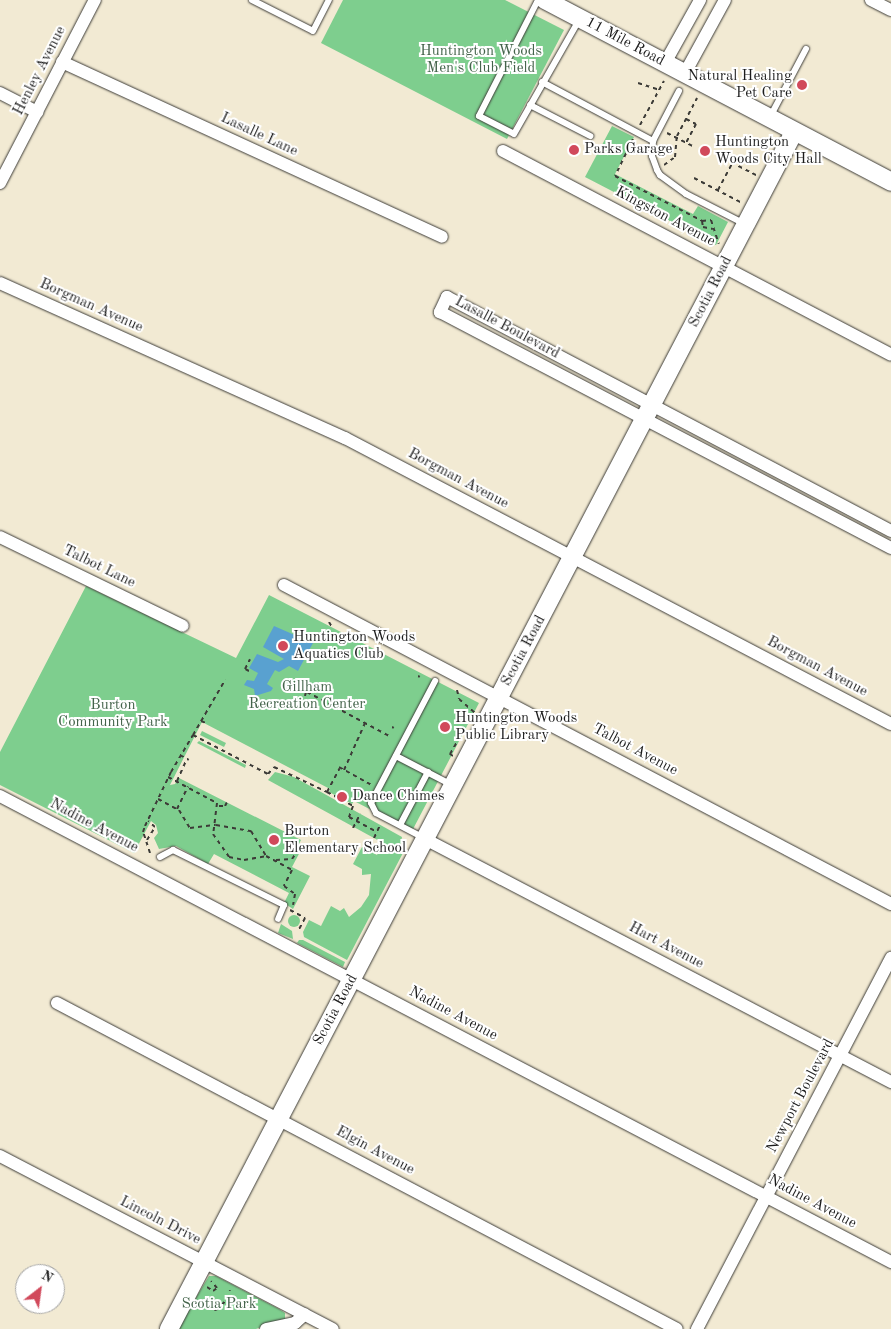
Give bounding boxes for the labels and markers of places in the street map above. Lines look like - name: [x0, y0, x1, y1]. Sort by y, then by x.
- place label: Natural Healing Pet Care: [688, 67, 792, 102]
- marker: Natural Healing Pet Care: [796, 79, 808, 91]
- place label: Huntington Woods City Hall: [715, 133, 822, 168]
- place label: Parks Garage: [584, 141, 672, 159]
- marker: Parks Garage: [568, 144, 580, 156]
- marker: Huntington Woods City Hall: [699, 145, 711, 157]
- place label: Huntington Woods Aquatics Club: [293, 628, 415, 663]
- marker: Huntington Woods Aquatics Club: [277, 640, 289, 652]
- place label: Huntington Woods Public Library: [455, 709, 577, 744]
- marker: Huntington Woods Public Library: [439, 721, 451, 733]
- place label: Dance Chimes: [352, 788, 444, 806]
- marker: Dance Chimes: [336, 791, 348, 803]
- place label: Burton Elementary School: [284, 822, 406, 857]
- marker: Burton Elementary School: [268, 834, 280, 846]

